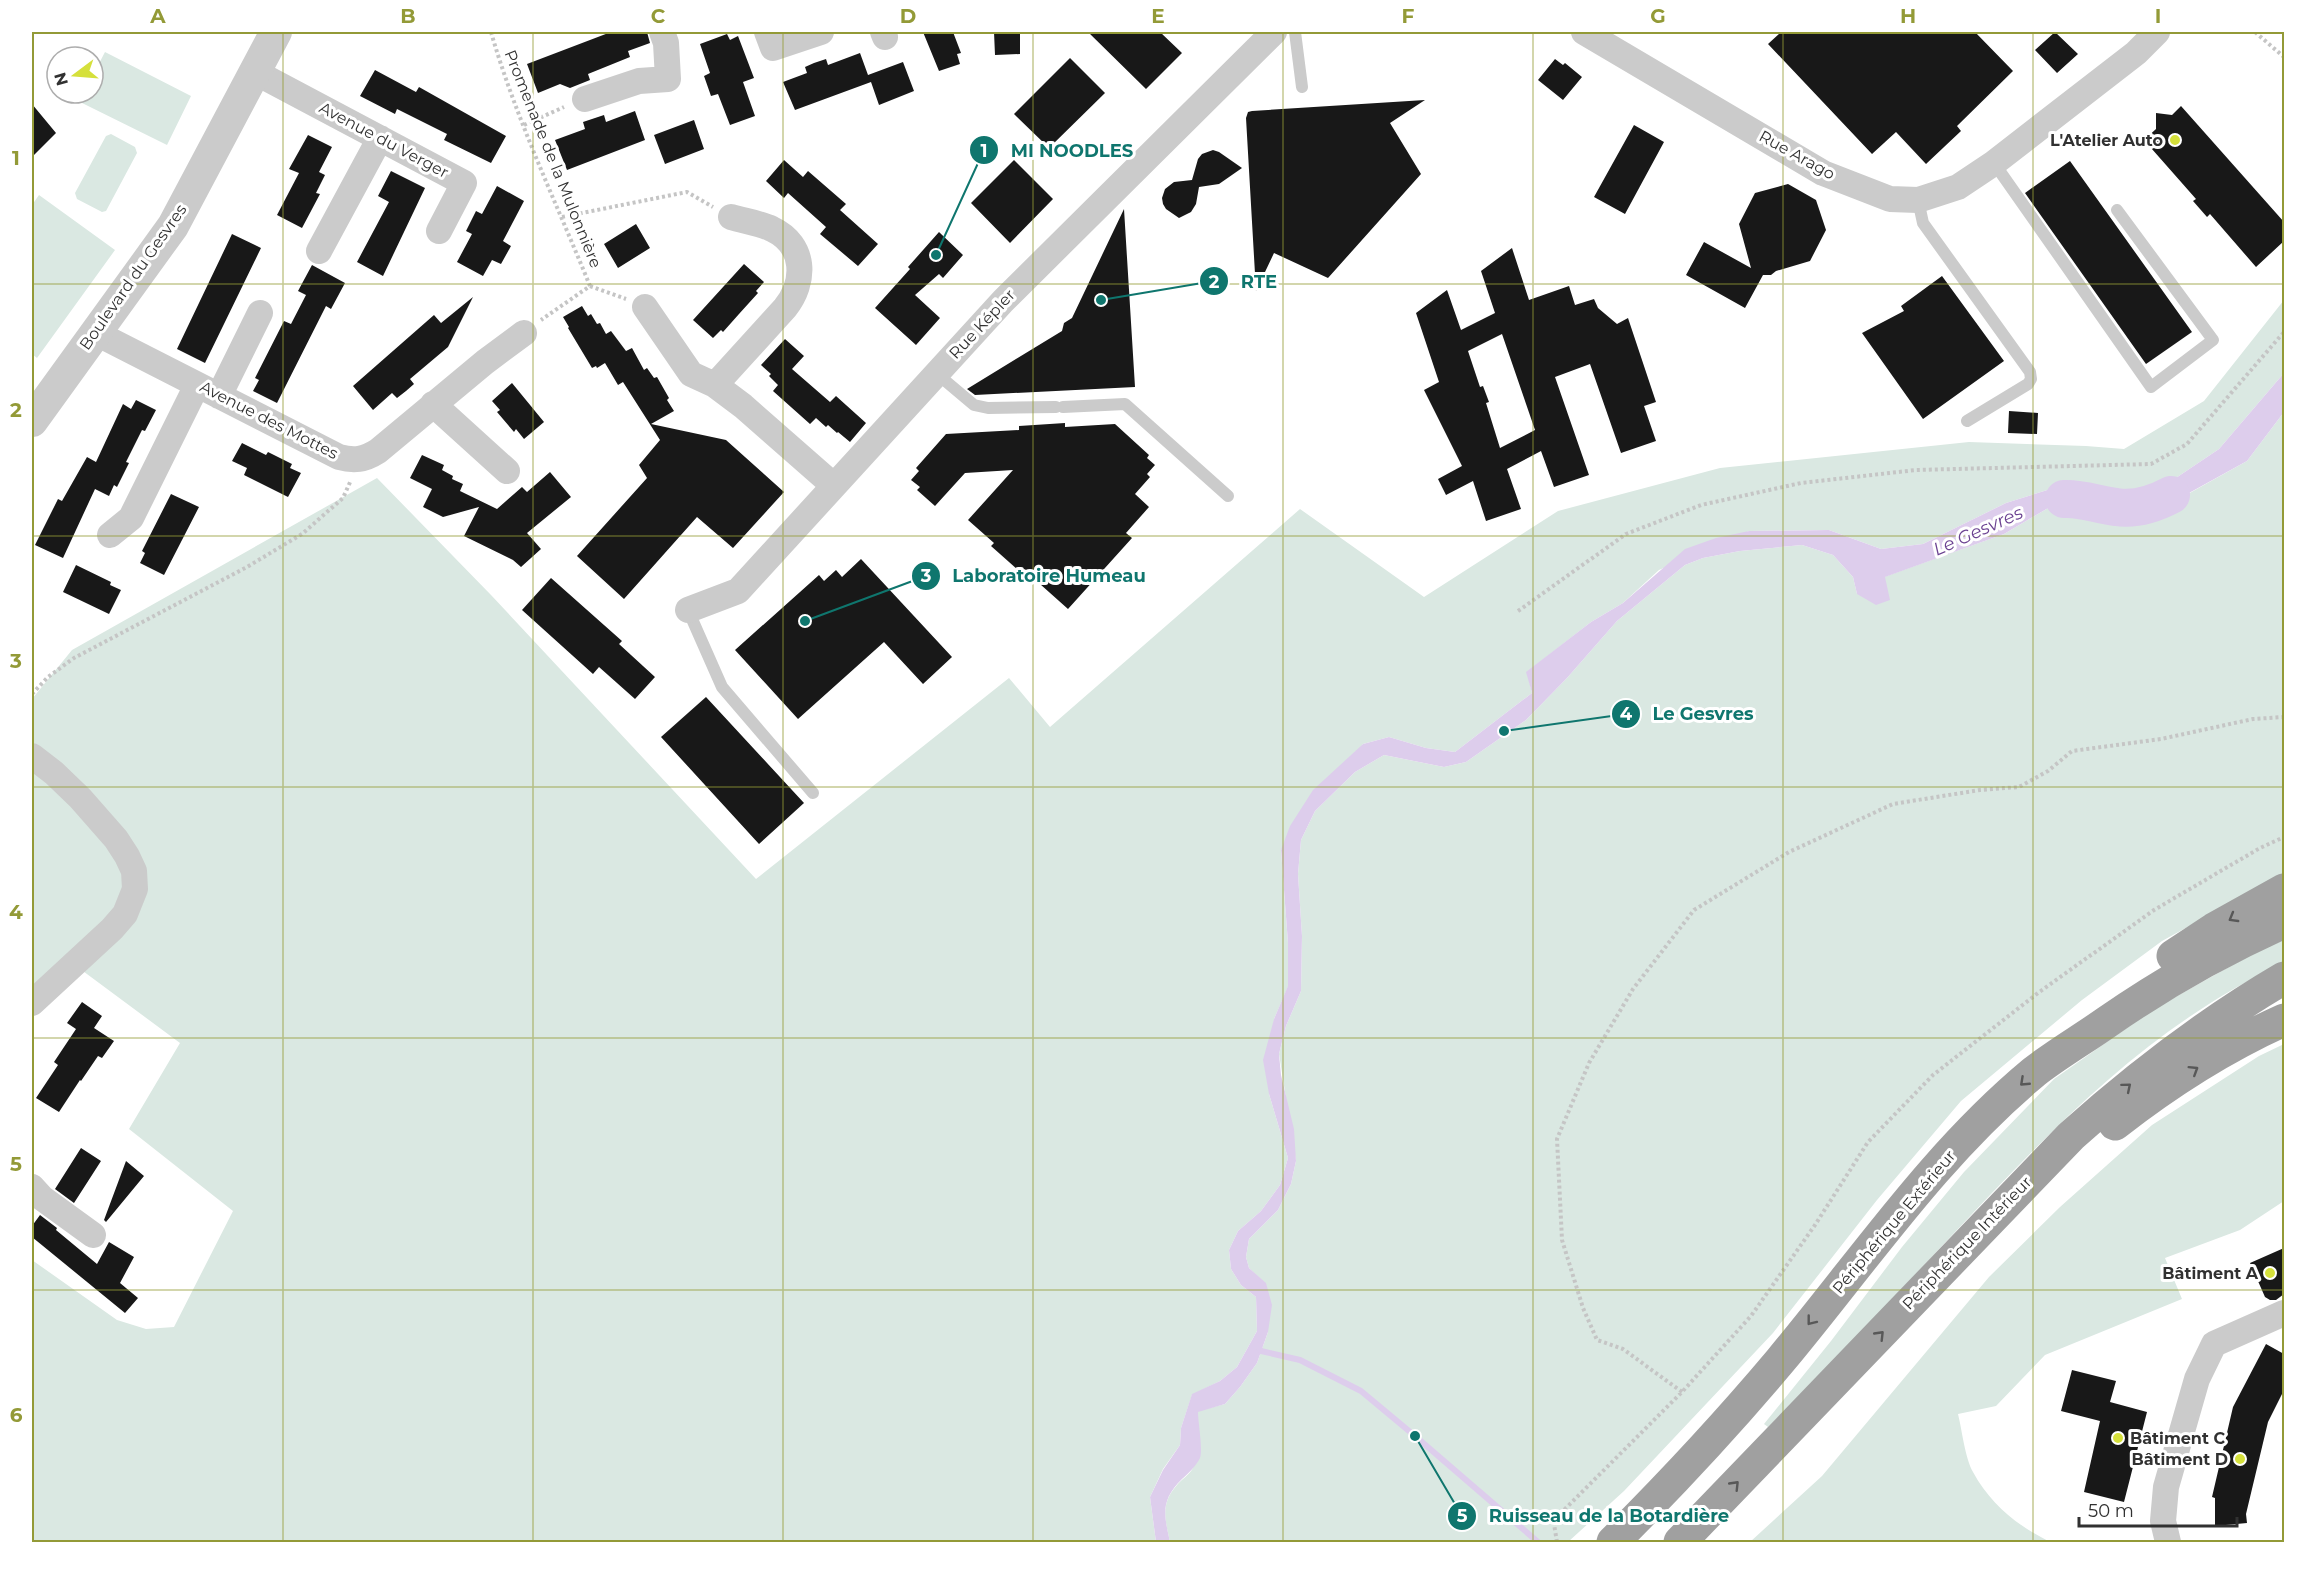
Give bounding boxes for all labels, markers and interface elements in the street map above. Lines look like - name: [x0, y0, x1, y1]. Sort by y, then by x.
- text: A: [149, 4, 166, 28]
- text: B: [400, 4, 416, 28]
- text: C: [651, 4, 666, 28]
- text: D: [900, 4, 916, 28]
- text: E: [1151, 4, 1165, 28]
- text: F: [1402, 4, 1415, 28]
- text: G: [1650, 4, 1666, 28]
- text: H: [1900, 4, 1916, 28]
- text: I: [2155, 4, 2161, 28]
- north arrow: [45, 45, 105, 105]
- street label: Promenade de la Mulonnière: [500, 47, 606, 271]
- text: N: [50, 70, 72, 88]
- street label: Avenue du Verger: [316, 98, 452, 182]
- street label: Rue Arago: [1756, 126, 1838, 184]
- place label: L'Atelier Auto: [2050, 131, 2163, 150]
- callout: MI NOODLES: [969, 132, 1145, 168]
- marker: L'Atelier Auto: [2168, 133, 2182, 147]
- text: 1: [980, 140, 988, 162]
- text: MI NOODLES: [1011, 140, 1133, 162]
- text: 1: [12, 146, 20, 170]
- street label: Boulevard du Gesvres: [75, 200, 191, 354]
- callout: RTE: [1199, 263, 1289, 299]
- text: 2: [1209, 271, 1220, 293]
- text: RTE: [1241, 271, 1277, 293]
- street label: Rue Képler: [945, 285, 1019, 363]
- street label: Avenue des Mottes: [197, 377, 341, 463]
- text: 2: [10, 398, 22, 422]
- water label: Le Gesvres: [1930, 501, 2026, 561]
- callout: Laboratoire Humeau: [911, 558, 1158, 594]
- text: 3: [920, 565, 932, 587]
- text: Laboratoire Humeau: [952, 565, 1146, 587]
- text: 3: [9, 649, 22, 673]
- callout: Le Gesvres: [1611, 696, 1766, 732]
- text: 4: [1620, 703, 1633, 725]
- text: Le Gesvres: [1652, 703, 1754, 725]
- text: 4: [9, 900, 23, 924]
- one-way arrow: [2229, 911, 2239, 922]
- one-way arrow: [2188, 1066, 2198, 1078]
- one-way arrow: [2020, 1075, 2031, 1086]
- one-way arrow: [2120, 1083, 2131, 1094]
- street label: Périphérique Extérieur: [1828, 1146, 1960, 1298]
- text: 5: [10, 1152, 22, 1176]
- street label: Périphérique Intérieur: [1898, 1172, 2036, 1314]
- place label: Bâtiment A: [2162, 1264, 2259, 1283]
- marker: Bâtiment A: [2263, 1266, 2277, 1280]
- one-way arrow: [1808, 1315, 1819, 1326]
- one-way arrow: [1872, 1331, 1883, 1342]
- text: 6: [10, 1403, 23, 1427]
- place label: Bâtiment C: [2130, 1429, 2225, 1448]
- marker: Bâtiment C: [2111, 1431, 2125, 1445]
- place label: Bâtiment D: [2131, 1450, 2228, 1469]
- marker: Bâtiment D: [2233, 1452, 2247, 1466]
- one-way arrow: [1728, 1482, 1739, 1492]
- scale bar: [2079, 1490, 2236, 1528]
- callout: Ruisseau de la Botardière: [1447, 1498, 1741, 1534]
- text: 50 m: [2088, 1500, 2134, 1522]
- text: 5: [1457, 1505, 1468, 1527]
- text: Ruisseau de la Botardière: [1489, 1505, 1729, 1527]

